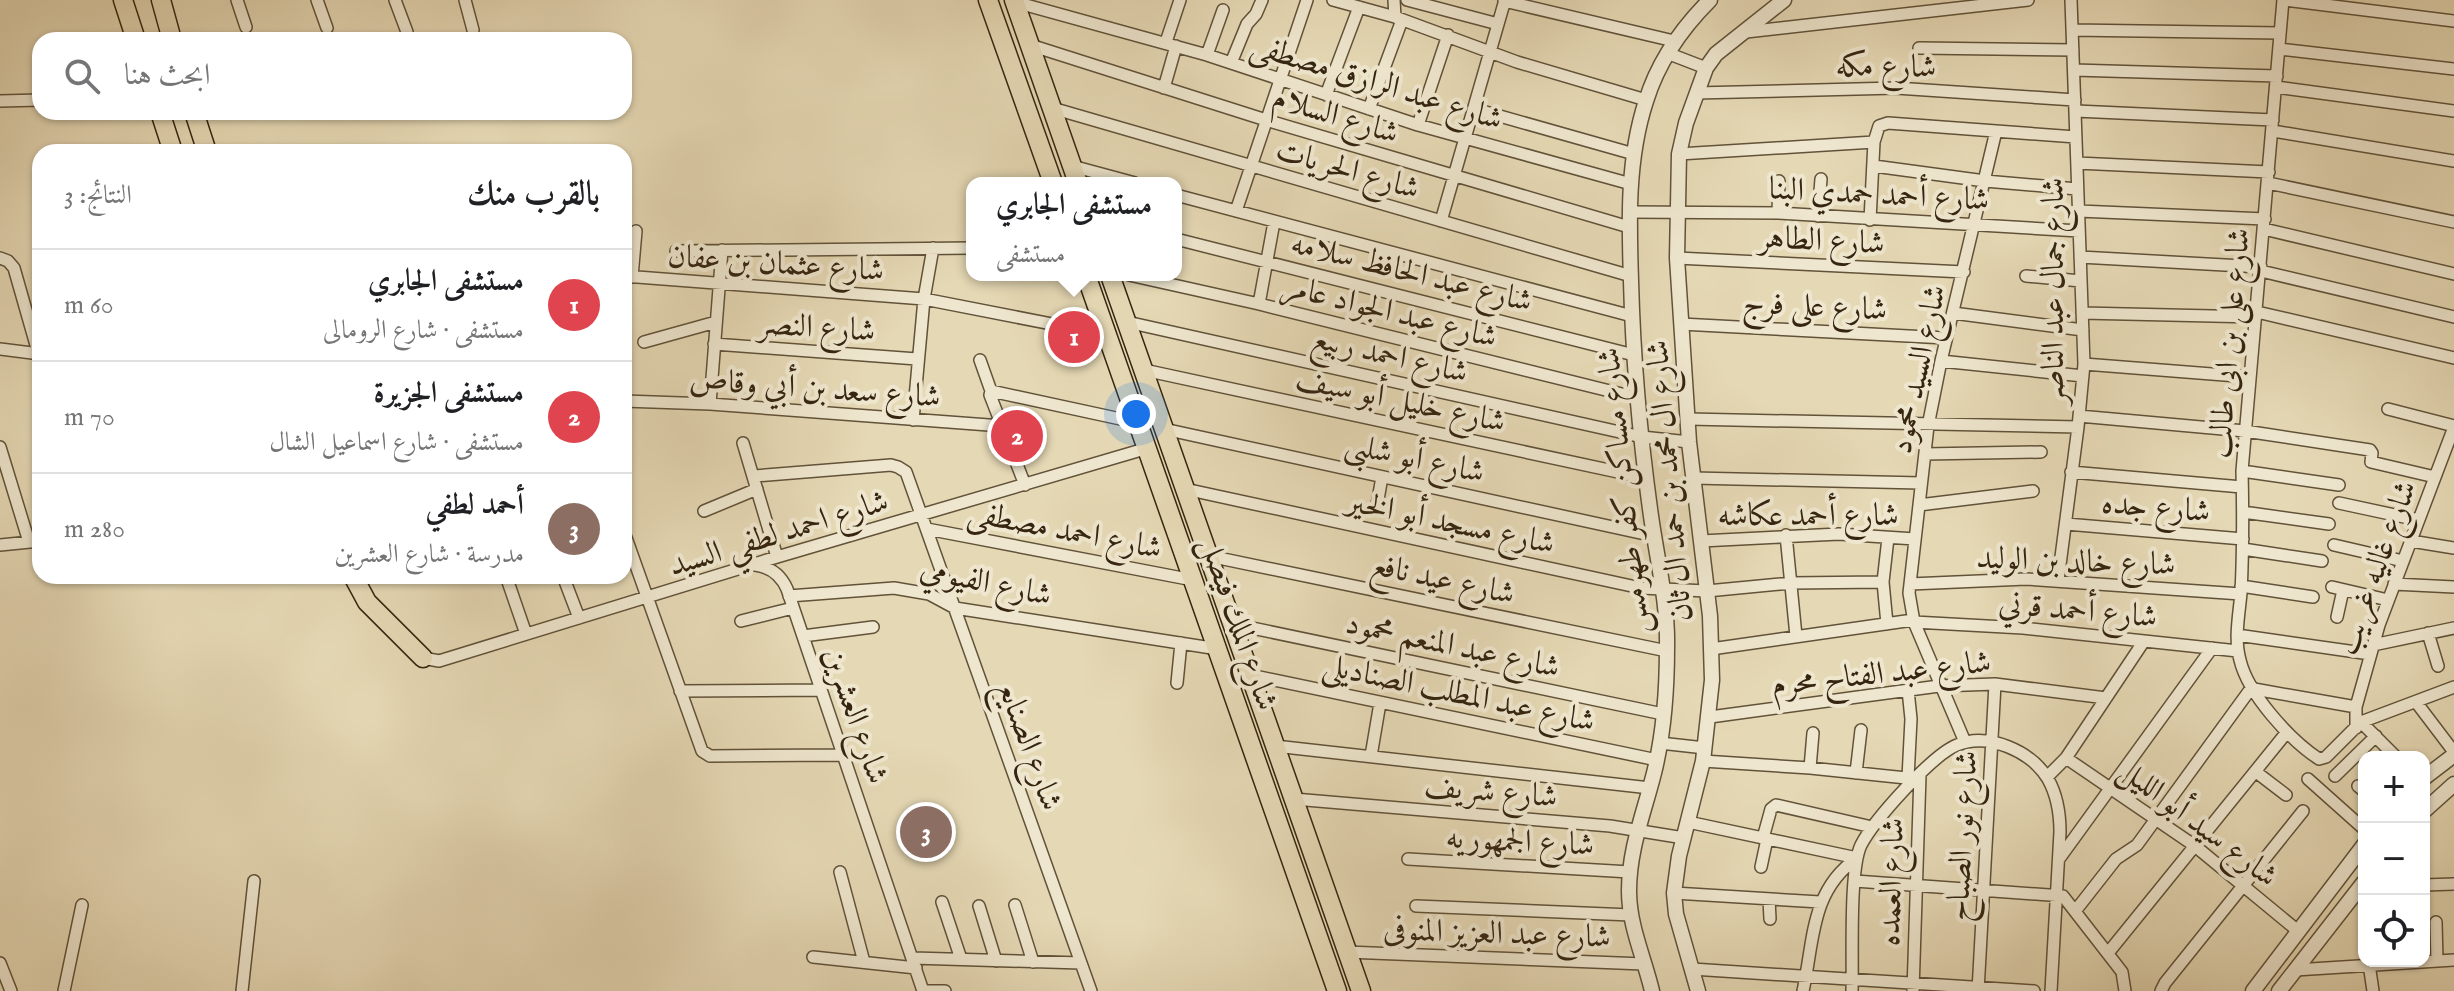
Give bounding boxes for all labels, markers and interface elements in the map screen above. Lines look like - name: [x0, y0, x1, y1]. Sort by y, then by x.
- street label: شارع عبد الرازق مصطفى: [1244, 26, 1507, 145]
- search box: [32, 32, 632, 120]
- street label: شارع مكه: [1835, 46, 1937, 93]
- icon: search: [60, 54, 104, 98]
- text: ابحث هنا: [124, 57, 211, 95]
- street label: شارع السلام: [1266, 78, 1403, 160]
- street label: شارع الحريات: [1270, 130, 1424, 214]
- street label: شارع أحمد حمدي البنا: [1767, 165, 1990, 226]
- text: بالقرب منك: [467, 173, 600, 216]
- popup: [966, 177, 1182, 281]
- street label: شارع جمال عبد الناصر: [2034, 177, 2079, 408]
- text: النتائج: 3: [64, 179, 132, 212]
- text: مستشفى الجابري: [996, 187, 1152, 225]
- street label: شارع الطاهر: [1755, 218, 1886, 269]
- street label: شارع عبد الحافظ سلامه: [1285, 224, 1536, 327]
- street label: شارع على بن ابى طالب: [2200, 226, 2265, 460]
- street label: شارع عثمان بن عفان: [666, 236, 885, 297]
- text: مستشفى: [996, 238, 1065, 271]
- text: مستشفى الجابري: [368, 263, 524, 301]
- street label: شارع عبد الجواد عامر: [1277, 266, 1501, 363]
- street label: شارع السيد محمود: [1882, 281, 1961, 459]
- street label: شارع على فرج: [1741, 283, 1888, 337]
- text: 60 m: [64, 289, 114, 322]
- text: 1: [569, 289, 579, 322]
- street label: شارع النصر: [754, 304, 877, 357]
- pin: 1: [1048, 307, 1100, 367]
- text: مستشفى · شارع الرومالى: [323, 314, 524, 347]
- street label: شارع احمد ربيع: [1306, 319, 1472, 400]
- street label: شارع ال محمد بن حمد ال ثان: [1638, 338, 1707, 623]
- street label: شارع مساكن كفر طهرمس: [1589, 345, 1664, 636]
- street label: شارع خليل أبو سيف: [1291, 355, 1510, 448]
- street label: شارع سعد بن أبي وقاص: [688, 356, 942, 423]
- text: مستشفى الجزيرة: [374, 375, 524, 413]
- your location: [1116, 394, 1156, 434]
- text: 70 m: [64, 401, 115, 434]
- text: 2: [568, 401, 580, 434]
- pin: 2: [991, 406, 1043, 466]
- street label: شارع أبو شلبى: [1340, 421, 1489, 498]
- text: مستشفى · شارع اسماعيل الشال: [269, 426, 524, 459]
- street label: شارع غاليه غريب: [2327, 475, 2432, 662]
- street label: شارع مسجد أبو الخير: [1339, 477, 1559, 569]
- street label: شارع احمد لطفي السيد: [664, 482, 896, 595]
- street label: شارع جده: [2099, 483, 2212, 538]
- text: أحمد لطفي: [426, 487, 524, 525]
- street label: شارع أحمد عكاشه: [1717, 492, 1899, 541]
- street label: شارع احمد مصطفى: [963, 493, 1165, 574]
- text: 280 m: [64, 513, 125, 546]
- text: 3: [569, 513, 579, 546]
- street label: شارع الملك فيصل: [1185, 531, 1287, 717]
- text: مدرسة · شارع العشرين: [334, 538, 524, 571]
- street label: شارع خالد بن الوليد: [1975, 539, 2176, 590]
- street label: شارع عيد نافع: [1365, 545, 1518, 622]
- street label: شارع الفيومي: [915, 550, 1055, 621]
- street label: شارع أحمد قرني: [1996, 580, 2159, 643]
- street label: شارع عبد المنعم محمود: [1340, 604, 1563, 696]
- street label: شارع العشرين: [808, 642, 897, 791]
- street label: شارع عبد الفتاح محرم: [1770, 643, 1994, 711]
- street label: شارع عبد المطلب الصناديلى: [1318, 646, 1599, 747]
- street label: شارع الصنايع: [981, 675, 1071, 818]
- street label: شارع سيد أبو الليل: [2107, 747, 2288, 901]
- street label: شارع نور الصباح: [1939, 749, 1993, 923]
- map controls: [2358, 751, 2430, 967]
- button: +: [2358, 751, 2430, 823]
- street label: شارع شريف: [1422, 766, 1559, 823]
- pin: 3: [900, 802, 952, 862]
- street label: شارع العمده: [1870, 817, 1919, 947]
- street label: شارع الجمهوريه: [1444, 818, 1595, 871]
- button: −: [2358, 823, 2430, 895]
- button: locate: [2358, 895, 2430, 967]
- street label: شارع عبد العزيز المنوفى: [1382, 910, 1611, 963]

